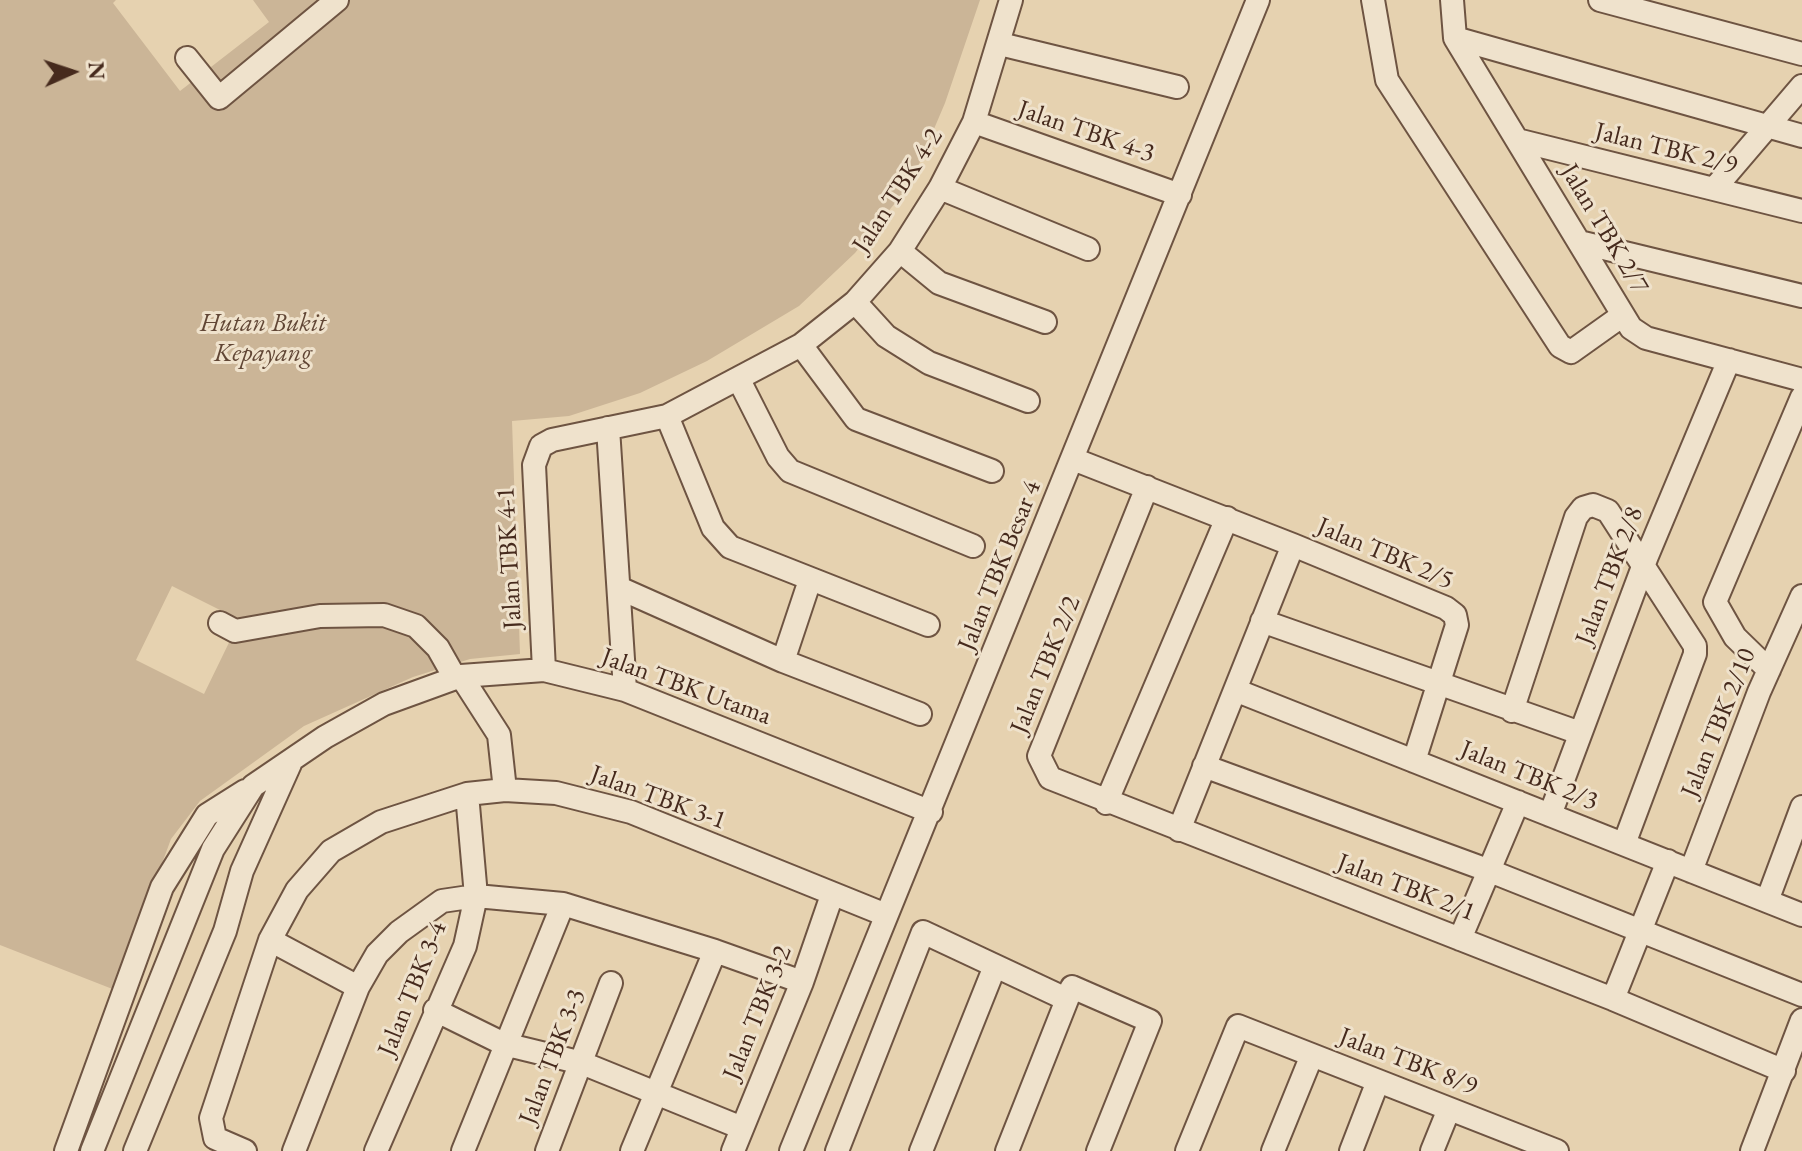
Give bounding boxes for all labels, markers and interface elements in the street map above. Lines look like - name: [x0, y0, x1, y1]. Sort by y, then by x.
- north arrow: [32, 32, 112, 112]
- text: N: [82, 61, 111, 80]
- street label: Jalan TBK 4-3: [1014, 94, 1158, 170]
- street label: Jalan TBK 2/9: [1592, 116, 1740, 182]
- street label: Jalan TBK 4-2: [846, 123, 950, 259]
- street label: Jalan TBK 2/7: [1553, 159, 1655, 299]
- park label: Hutan Bukit Kepayang: [200, 308, 326, 370]
- street label: Jalan TBK Besar 4: [952, 476, 1048, 656]
- street label: Jalan TBK 4-1: [491, 486, 529, 630]
- street label: Jalan TBK 2/8: [1569, 502, 1651, 650]
- street label: Jalan TBK 2/5: [1312, 511, 1458, 597]
- street label: Jalan TBK 2/2: [1004, 592, 1088, 738]
- street label: Jalan TBK Utama: [597, 642, 775, 732]
- street label: Jalan TBK 2/10: [1675, 644, 1763, 802]
- street label: Jalan TBK 2/3: [1456, 734, 1602, 818]
- street label: Jalan TBK 3-1: [586, 759, 730, 837]
- street label: Jalan TBK 2/1: [1332, 847, 1480, 929]
- street label: Jalan TBK 3-4: [372, 917, 454, 1061]
- street label: Jalan TBK 3-2: [717, 941, 799, 1085]
- street label: Jalan TBK 3-3: [513, 985, 593, 1129]
- street label: Jalan TBK 8/9: [1334, 1021, 1482, 1103]

